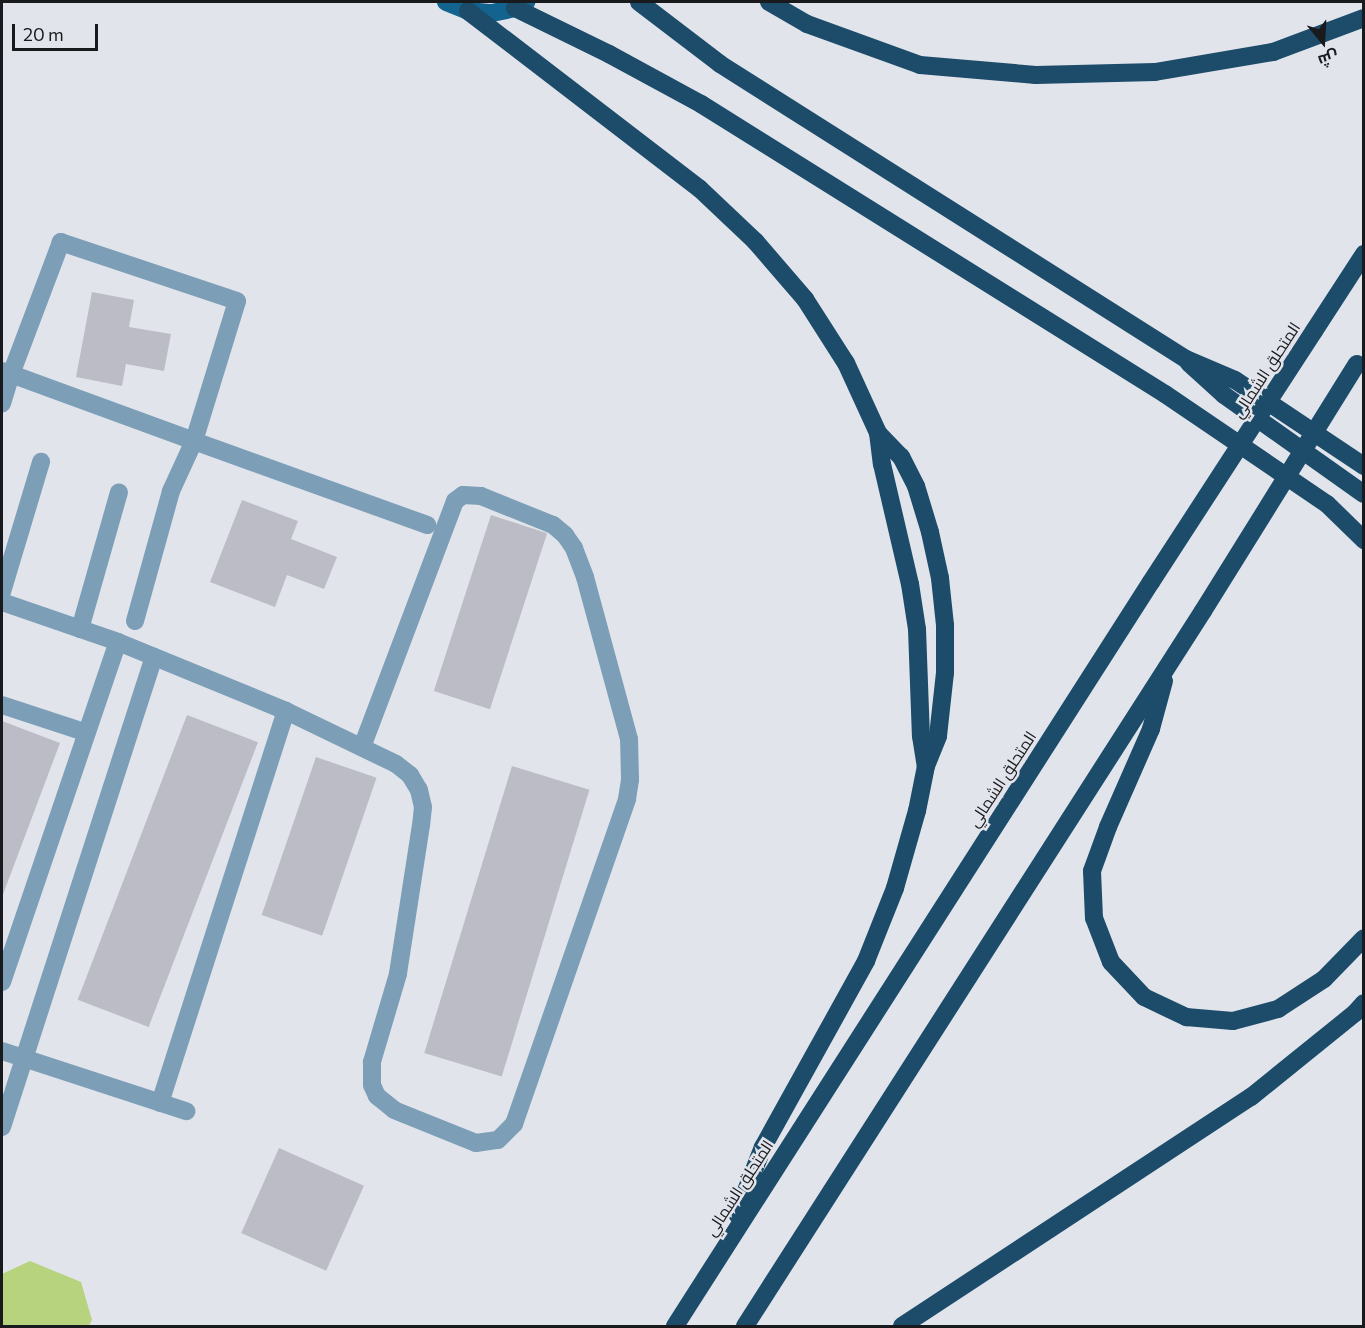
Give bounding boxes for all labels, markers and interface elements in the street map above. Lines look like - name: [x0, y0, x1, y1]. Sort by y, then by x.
- scale bar: [15, 12, 100, 50]
- north arrow: [1293, 12, 1353, 72]
- text: 20 m: [23, 23, 64, 45]
- text: ش: [1316, 47, 1341, 72]
- street label: المتحلق الشمالي: [1228, 318, 1304, 422]
- street label: المتحلق الشمالي: [964, 727, 1040, 831]
- street label: المتحلق الشمالي: [701, 1136, 777, 1240]

